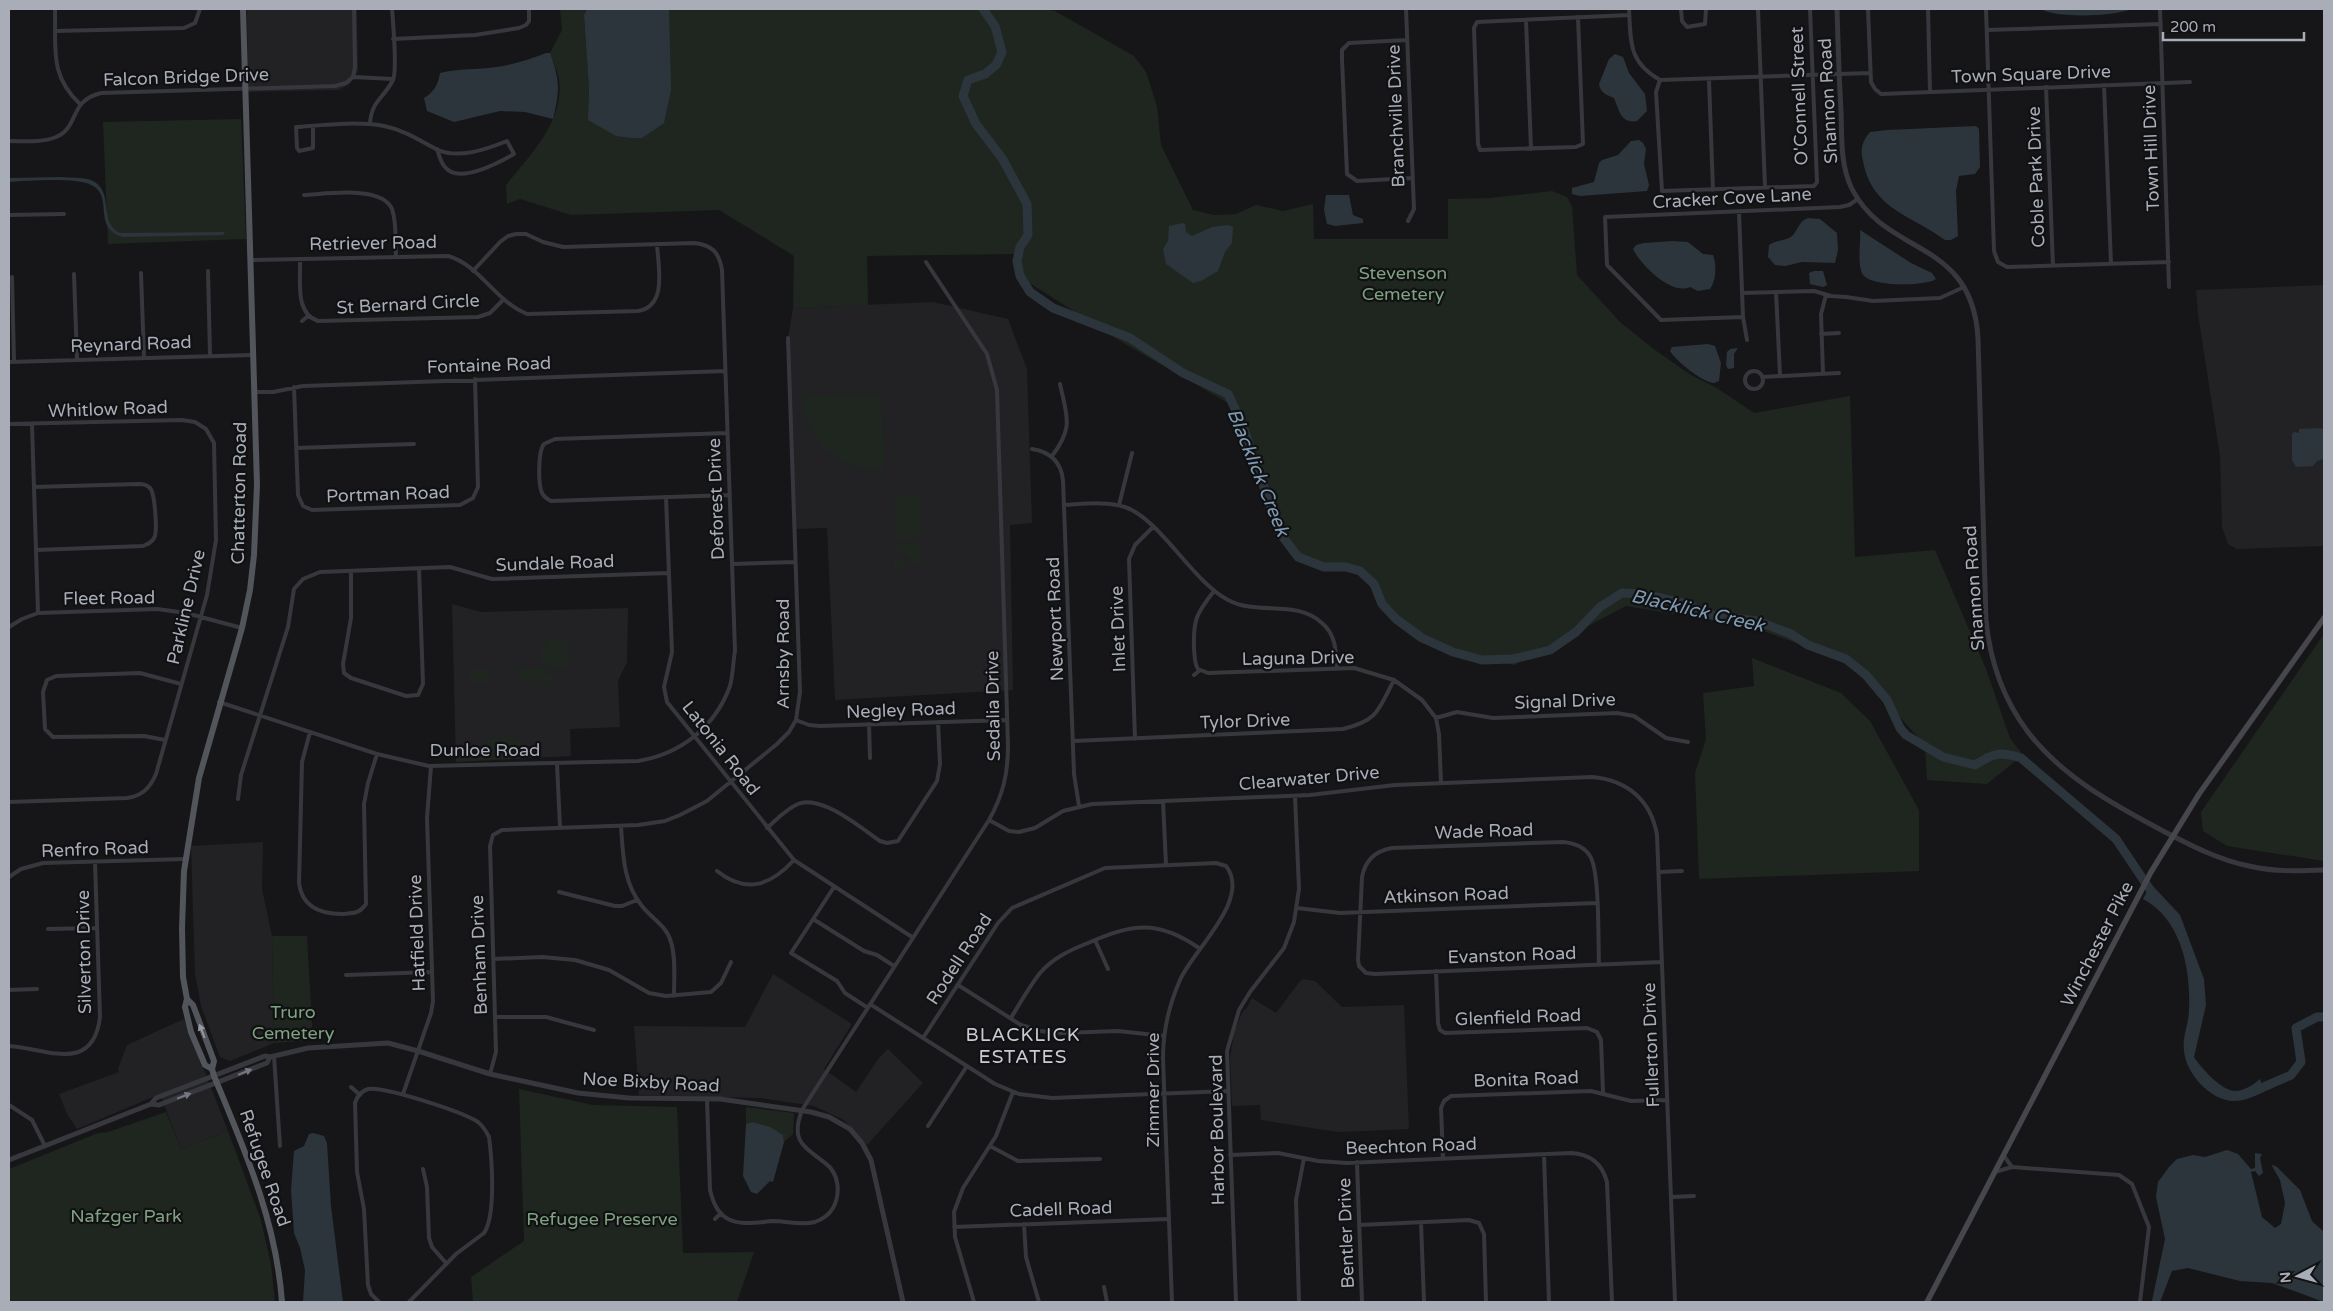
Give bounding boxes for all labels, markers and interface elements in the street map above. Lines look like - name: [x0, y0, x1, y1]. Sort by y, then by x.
- scale bar: [2163, 10, 2304, 42]
- text: 200 m: [2170, 18, 2216, 36]
- street label: O'Connell Street: [1786, 26, 1812, 166]
- street label: Shannon Road: [1814, 38, 1842, 164]
- street label: Branchville Drive: [1383, 44, 1409, 188]
- street label: Town Square Drive: [1951, 60, 2111, 88]
- street label: Falcon Bridge Drive: [103, 63, 269, 91]
- street label: Town Hill Drive: [2138, 84, 2164, 212]
- street label: Coble Park Drive: [2023, 106, 2049, 248]
- street label: Cracker Cove Lane: [1652, 183, 1812, 213]
- street label: Retriever Road: [309, 231, 437, 255]
- park label: Stevenson Cemetery: [1359, 262, 1447, 305]
- street label: St Bernard Circle: [336, 289, 480, 319]
- street label: Reynard Road: [70, 331, 192, 357]
- street label: Fontaine Road: [426, 352, 552, 378]
- street label: Whitlow Road: [48, 396, 168, 422]
- water label: Blacklick Creek: [1222, 405, 1294, 541]
- street label: Chatterton Road: [227, 421, 251, 565]
- street label: Deforest Drive: [703, 438, 729, 560]
- street label: Portman Road: [326, 481, 450, 507]
- street label: Shannon Road: [1959, 525, 1989, 651]
- street label: Parkline Drive: [162, 547, 210, 667]
- street label: Sundale Road: [495, 550, 615, 576]
- street label: Newport Road: [1042, 556, 1068, 682]
- street label: Inlet Drive: [1105, 585, 1131, 673]
- water label: Blacklick Creek: [1629, 585, 1768, 637]
- street label: Fleet Road: [63, 586, 155, 610]
- street label: Arnsby Road: [772, 599, 794, 709]
- street label: Laguna Drive: [1241, 646, 1355, 670]
- street label: Sedalia Drive: [981, 650, 1005, 762]
- street label: Signal Drive: [1514, 688, 1616, 714]
- street label: Latonia Road: [677, 697, 765, 799]
- street label: Negley Road: [846, 697, 956, 723]
- street label: Tylor Drive: [1199, 708, 1291, 734]
- street label: Dunloe Road: [430, 739, 540, 761]
- street label: Clearwater Drive: [1238, 761, 1380, 795]
- street label: Wade Road: [1434, 818, 1534, 844]
- street label: Renfro Road: [41, 836, 149, 862]
- street label: Hatfield Drive: [404, 874, 430, 992]
- street label: Winchester Pike: [2056, 878, 2138, 1010]
- street label: Atkinson Road: [1383, 882, 1509, 908]
- street label: Silverton Drive: [72, 890, 96, 1014]
- street label: Benham Drive: [466, 895, 492, 1015]
- street label: Rodell Road: [921, 909, 997, 1009]
- street label: Evanston Road: [1447, 942, 1577, 968]
- street label: Fullerton Drive: [1638, 982, 1664, 1108]
- park label: Truro Cemetery: [252, 1001, 335, 1044]
- street label: Glenfield Road: [1454, 1004, 1582, 1030]
- one-way arrow: [198, 1023, 205, 1038]
- district label: BLACKLICK ESTATES: [966, 1024, 1080, 1068]
- street label: Zimmer Drive: [1142, 1032, 1164, 1148]
- street label: Harbor Boulevard: [1205, 1054, 1229, 1206]
- street label: Bonita Road: [1473, 1066, 1579, 1092]
- street label: Noe Bixby Road: [582, 1067, 720, 1097]
- one-way arrow: [238, 1068, 253, 1076]
- one-way arrow: [177, 1092, 192, 1099]
- street label: Refugee Road: [235, 1107, 295, 1229]
- street label: Beechton Road: [1345, 1133, 1477, 1159]
- street label: Bentler Drive: [1333, 1177, 1359, 1289]
- street label: Cadell Road: [1009, 1196, 1113, 1222]
- park label: Nafzger Park: [70, 1205, 182, 1227]
- park label: Refugee Preserve: [526, 1208, 678, 1230]
- north arrow: [2273, 1251, 2323, 1301]
- text: N: [2277, 1271, 2295, 1284]

